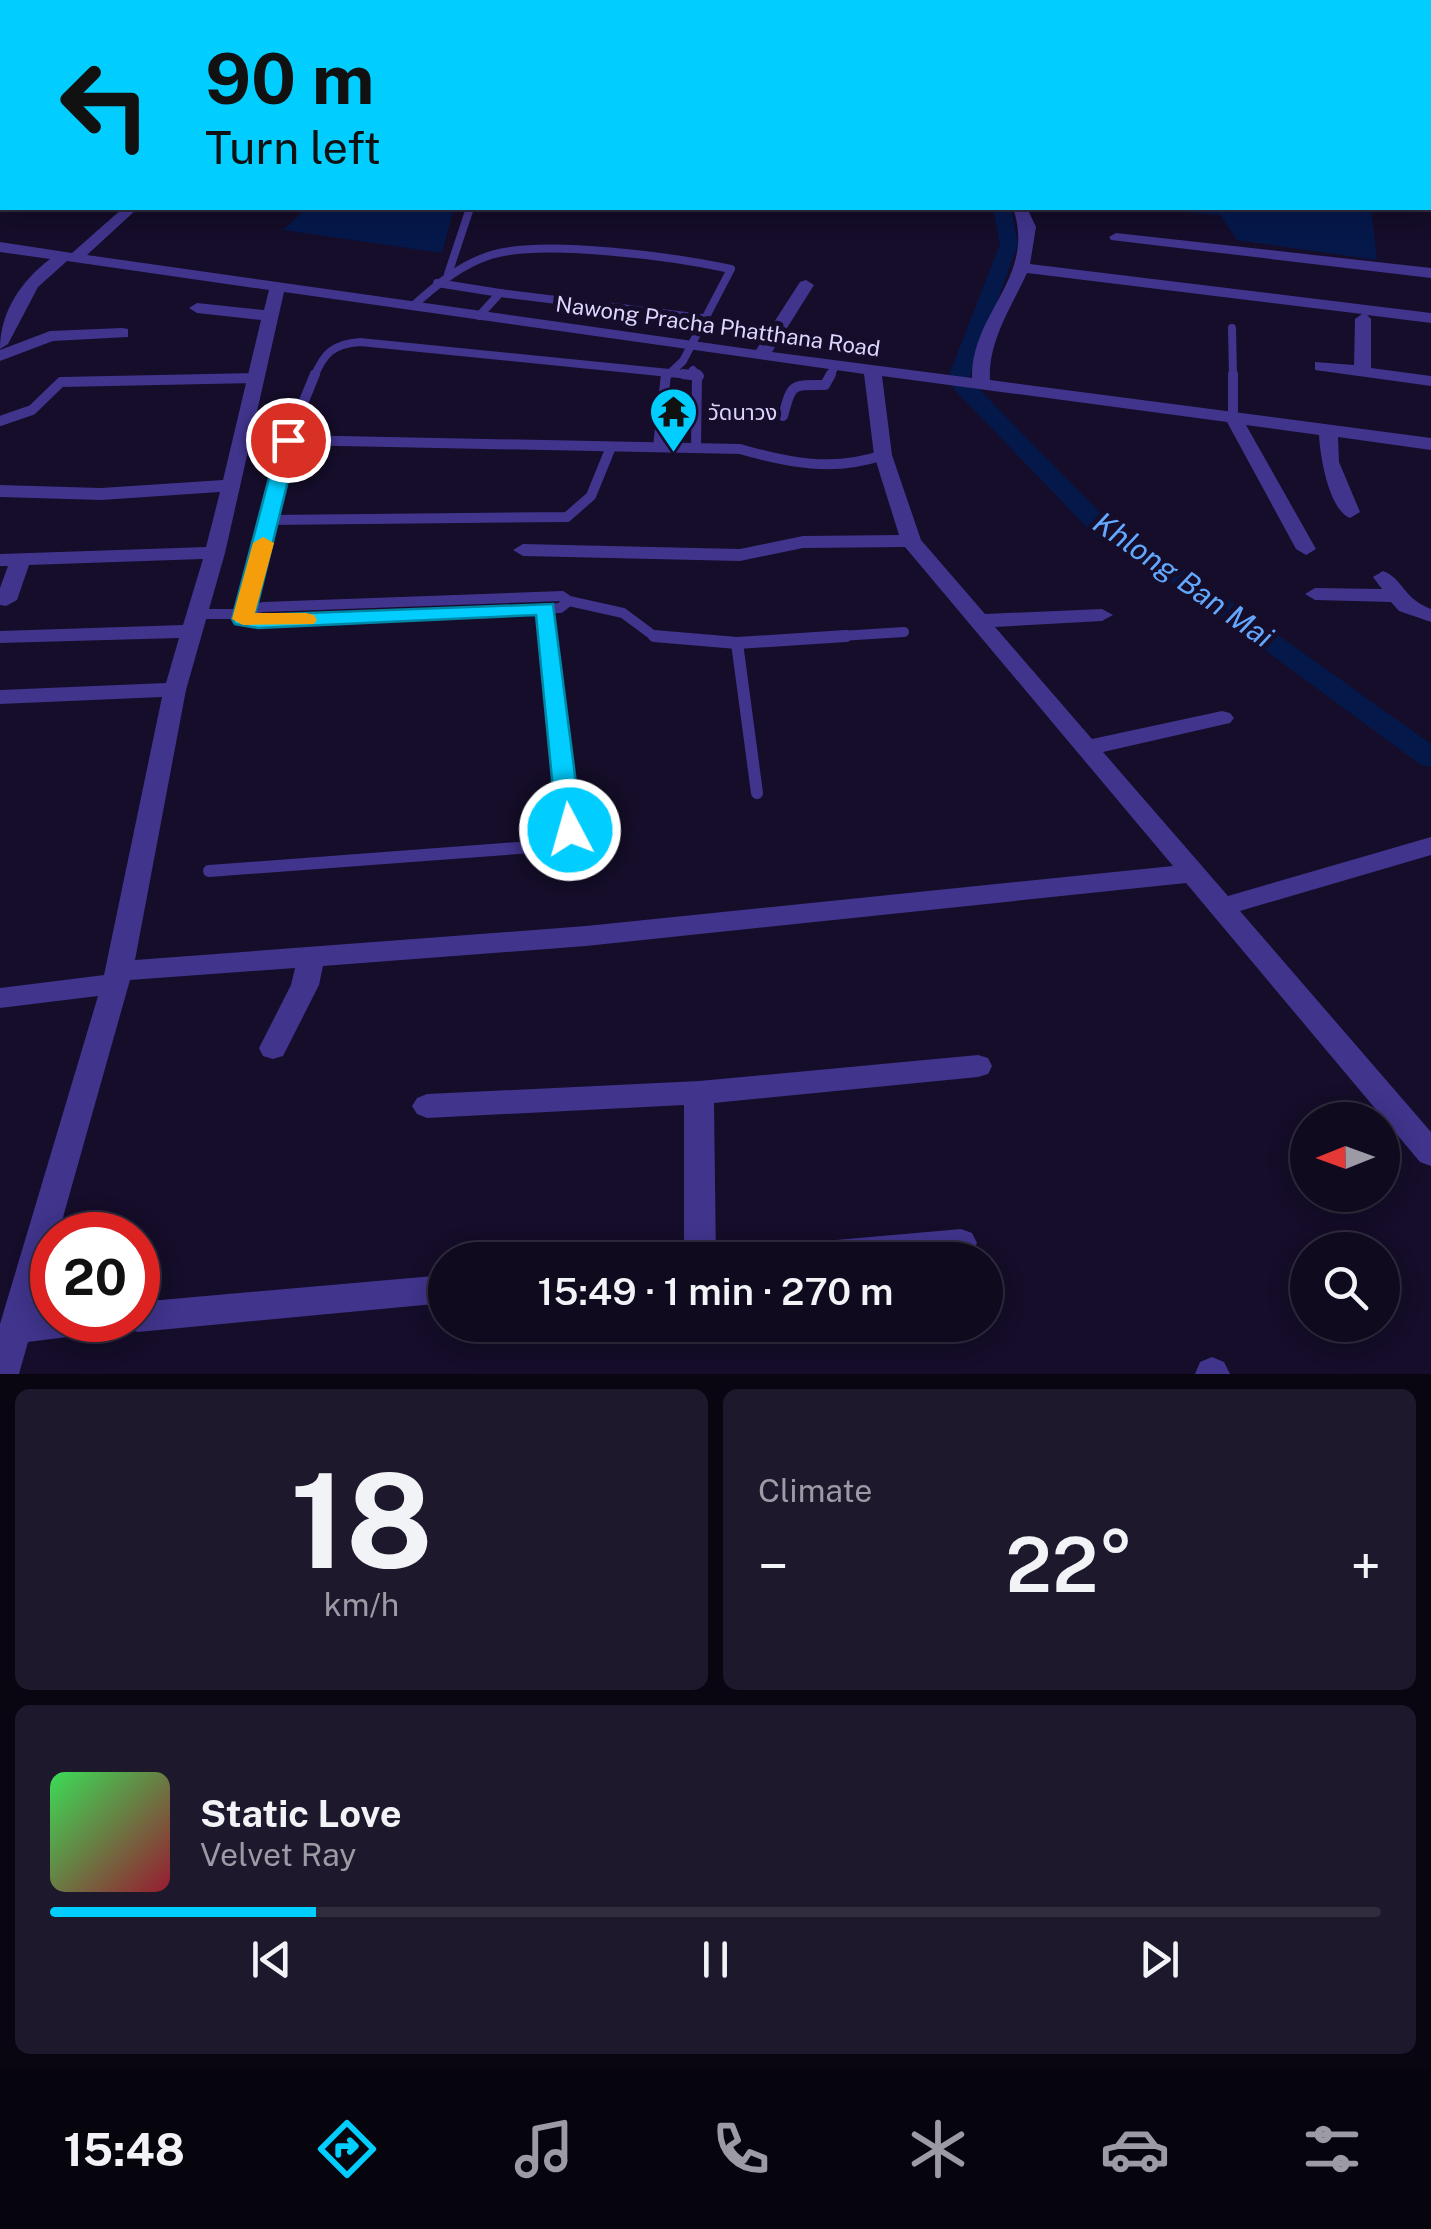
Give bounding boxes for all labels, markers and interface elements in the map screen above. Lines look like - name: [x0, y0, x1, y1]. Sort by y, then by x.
- text: 90 m: [205, 37, 375, 120]
- icon: left: [40, 40, 170, 170]
- text: Turn left: [205, 121, 381, 174]
- street label: Nawong Pracha Phatthana Road: [554, 290, 882, 362]
- temple icon: วัดนาวง: [647, 386, 699, 454]
- pin: [246, 398, 331, 483]
- place label: วัดนาวง: [708, 399, 777, 425]
- icon: arrive: [261, 413, 316, 468]
- water label: Khlong Ban Mai: [1087, 504, 1281, 655]
- position arrow: [518, 778, 622, 882]
- north arrow: [1290, 1102, 1400, 1212]
- map controls: [1290, 1102, 1400, 1342]
- speed limit sign: 20: [30, 1212, 160, 1342]
- button: search: [1290, 1232, 1400, 1342]
- text: 15:49 · 1 min · 270 m: [537, 1269, 894, 1314]
- text: 18: [290, 1445, 433, 1597]
- text: Climate: [758, 1472, 872, 1509]
- text: 22°: [1006, 1521, 1133, 1609]
- text: −: [758, 1534, 789, 1598]
- text: +: [1351, 1534, 1381, 1598]
- text: km/h: [324, 1586, 399, 1623]
- text: Static Love: [200, 1791, 402, 1836]
- text: Velvet Ray: [200, 1836, 356, 1873]
- icon: previous: [244, 1932, 299, 1987]
- icon: pause: [688, 1932, 743, 1987]
- icon: next: [1132, 1932, 1187, 1987]
- icon: directions: [312, 2114, 382, 2184]
- icon: music: [509, 2114, 579, 2184]
- icon: phone: [706, 2114, 776, 2184]
- icon: climate: [903, 2114, 973, 2184]
- icon: car: [1100, 2114, 1170, 2184]
- icon: filters: [1297, 2114, 1367, 2184]
- text: 15:48: [64, 2123, 185, 2176]

